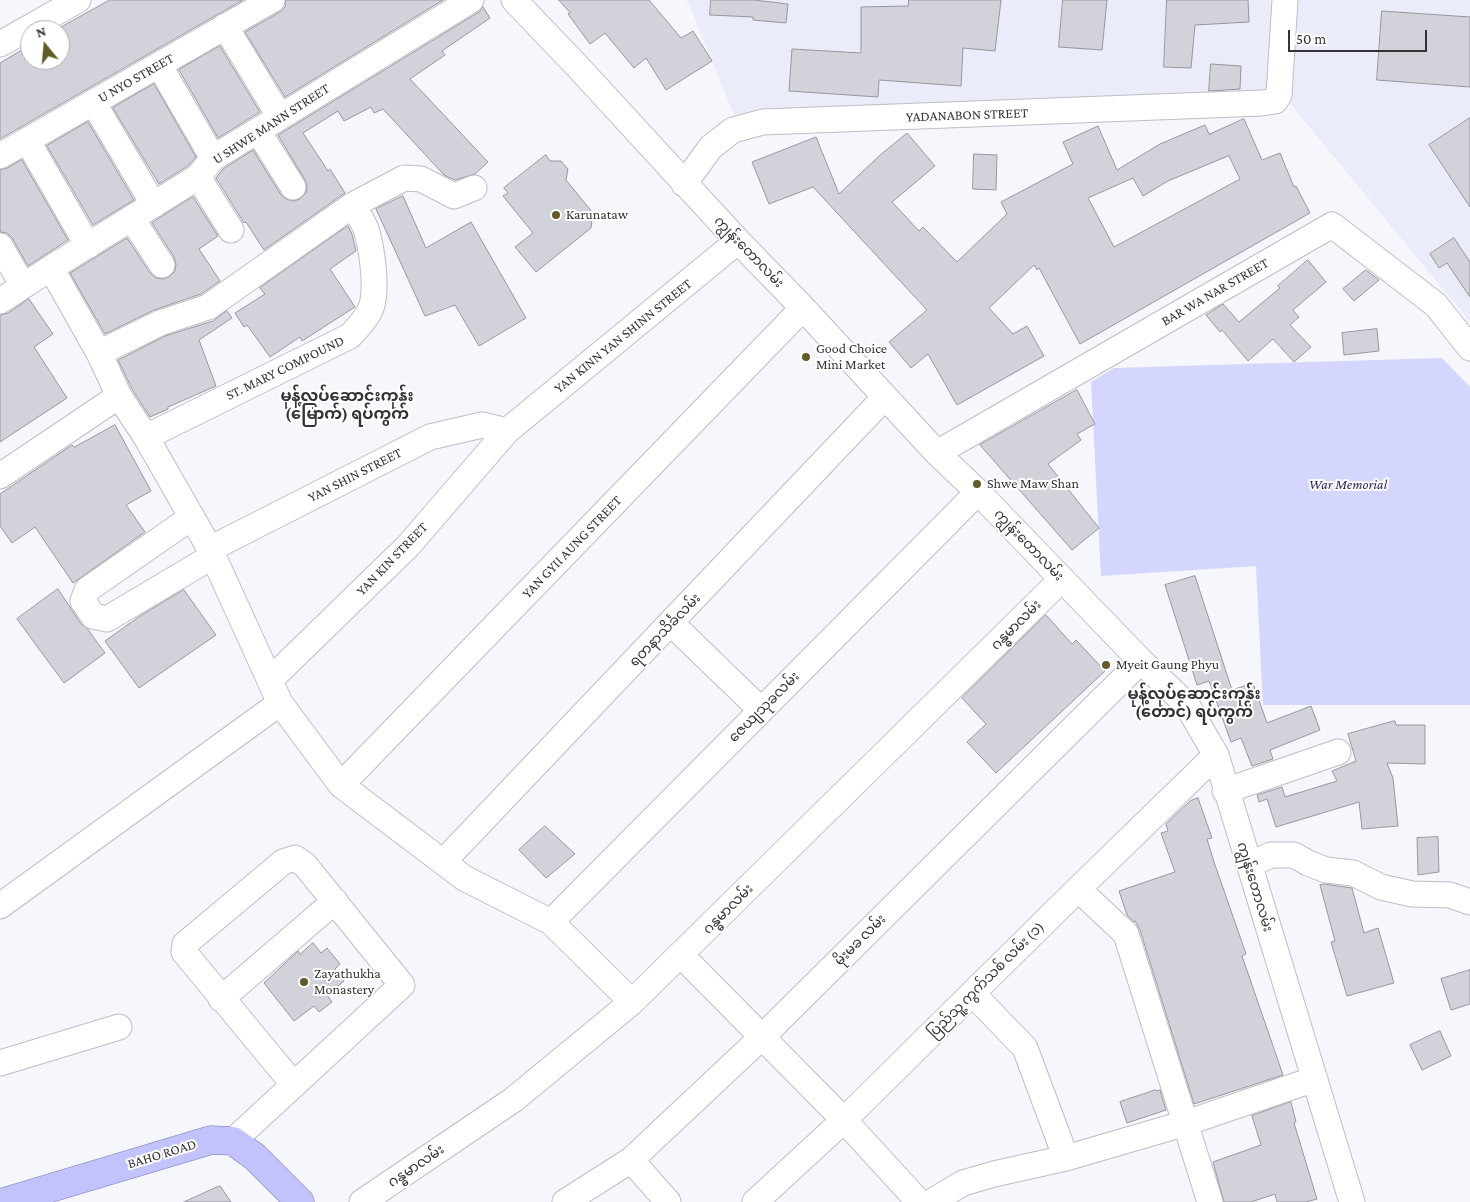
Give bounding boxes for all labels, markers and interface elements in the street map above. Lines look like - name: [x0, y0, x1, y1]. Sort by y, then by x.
- north arrow: [20, 20, 70, 70]
- scale bar: [1290, 20, 1429, 52]
- text: N: [34, 23, 48, 41]
- text: 50 m: [1296, 31, 1326, 47]
- street label: U NYO STREET: [95, 50, 177, 106]
- street label: U SHWE MANN STREET: [209, 80, 333, 168]
- street label: YADANABON STREET: [905, 104, 1029, 126]
- place label: Karunataw: [566, 207, 628, 223]
- marker: Karunataw: [550, 209, 562, 221]
- street label: ကျွန်းတောလမ်း: [711, 213, 787, 291]
- street label: BAR WA NAR STREET: [1158, 254, 1272, 330]
- street label: YAN KINN YAN SHINN STREET: [551, 275, 695, 397]
- street label: ST. MARY COMPOUND: [223, 332, 347, 404]
- place label: Good Choice Mini Market: [816, 341, 887, 374]
- marker: Good Choice Mini Market: [800, 351, 812, 363]
- district label: မုန့်လုပ်ဆောင်းကုန်း (မြောက်) ရပ်ကွက်: [280, 386, 414, 424]
- street label: YAN SHIN STREET: [305, 444, 405, 506]
- place label: Shwe Maw Shan: [987, 476, 1079, 492]
- park label: War Memorial: [1309, 477, 1387, 493]
- marker: Shwe Maw Shan: [971, 478, 983, 490]
- street label: YAN GYII AUNG STREET: [519, 492, 625, 602]
- street label: ကျွန်းတောလမ်း: [991, 506, 1067, 584]
- street label: YAN KIN STREET: [353, 519, 431, 599]
- street label: ရတနာသိင်္ခလမ်း: [626, 590, 704, 670]
- street label: ဂန္ဓမာလမ်း: [987, 596, 1045, 654]
- place label: Myeit Gaung Phyu: [1116, 657, 1219, 673]
- marker: Myeit Gaung Phyu: [1100, 659, 1112, 671]
- street label: ဇေယျသုခလမ်း: [725, 668, 803, 746]
- district label: မုန့်လုပ်ဆောင်းကုန်း (တောင်) ရပ်ကွက်: [1127, 684, 1261, 722]
- street label: ကျွန်းတောလမ်း: [1233, 840, 1277, 934]
- street label: ဂန္ဓမာလမ်း: [699, 880, 757, 938]
- street label: မိုးမခ လမ်း: [831, 911, 889, 969]
- street label: ပြည်သူ့ ကွက်သစ် လမ်း (၁): [924, 918, 1048, 1042]
- place label: Zayathukha Monastery: [314, 966, 381, 999]
- marker: Zayathukha Monastery: [298, 976, 310, 988]
- street label: BAHO ROAD: [126, 1136, 198, 1172]
- street label: ဂန္ဓမာလမ်း: [385, 1141, 447, 1191]

